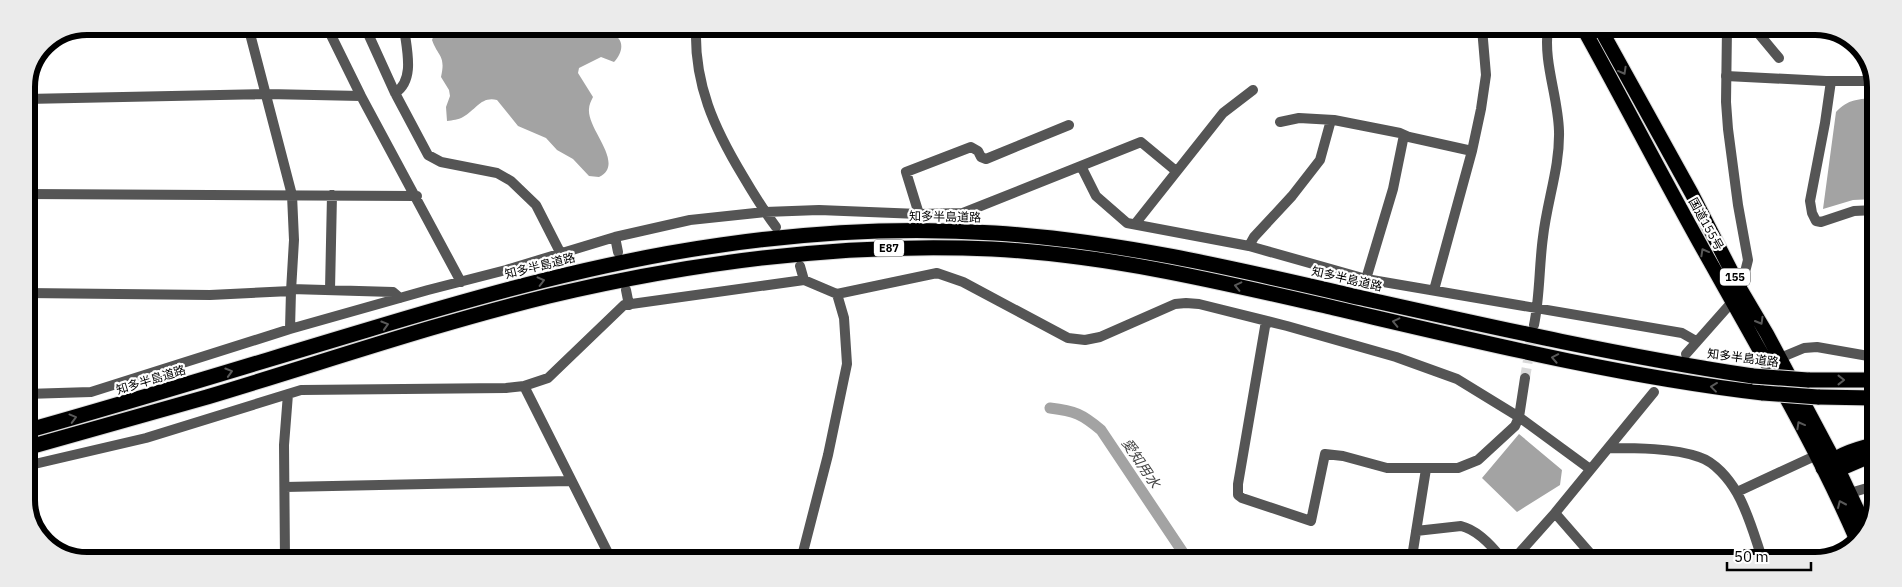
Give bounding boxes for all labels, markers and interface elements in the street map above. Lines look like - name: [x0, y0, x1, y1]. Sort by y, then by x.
- one-way arrow: [1617, 66, 1627, 75]
- street label: 国道155号: [1686, 195, 1727, 253]
- street label: 知多半島道路: [909, 208, 981, 225]
- road number: E87: [874, 240, 904, 256]
- one-way arrow: [1701, 249, 1711, 258]
- street label: 知多半島道路: [503, 250, 577, 282]
- street label: 知多半島道路: [1310, 263, 1384, 294]
- road number: 155: [1720, 268, 1750, 286]
- one-way arrow: [537, 276, 546, 287]
- one-way arrow: [1233, 281, 1242, 291]
- one-way arrow: [1753, 316, 1763, 325]
- one-way arrow: [1392, 317, 1401, 328]
- one-way arrow: [380, 320, 388, 330]
- street label: 知多半島道路: [1706, 346, 1780, 369]
- one-way arrow: [1550, 353, 1559, 364]
- street label: 知多半島道路: [114, 362, 187, 397]
- one-way arrow: [225, 367, 233, 377]
- one-way arrow: [1838, 375, 1846, 385]
- one-way arrow: [1710, 382, 1718, 393]
- one-way arrow: [69, 413, 77, 423]
- one-way arrow: [1796, 422, 1806, 431]
- water label: 愛知用水: [1118, 435, 1165, 493]
- one-way arrow: [1837, 500, 1848, 509]
- scale bar: [1727, 540, 1811, 572]
- text: 50 m: [1734, 547, 1769, 566]

